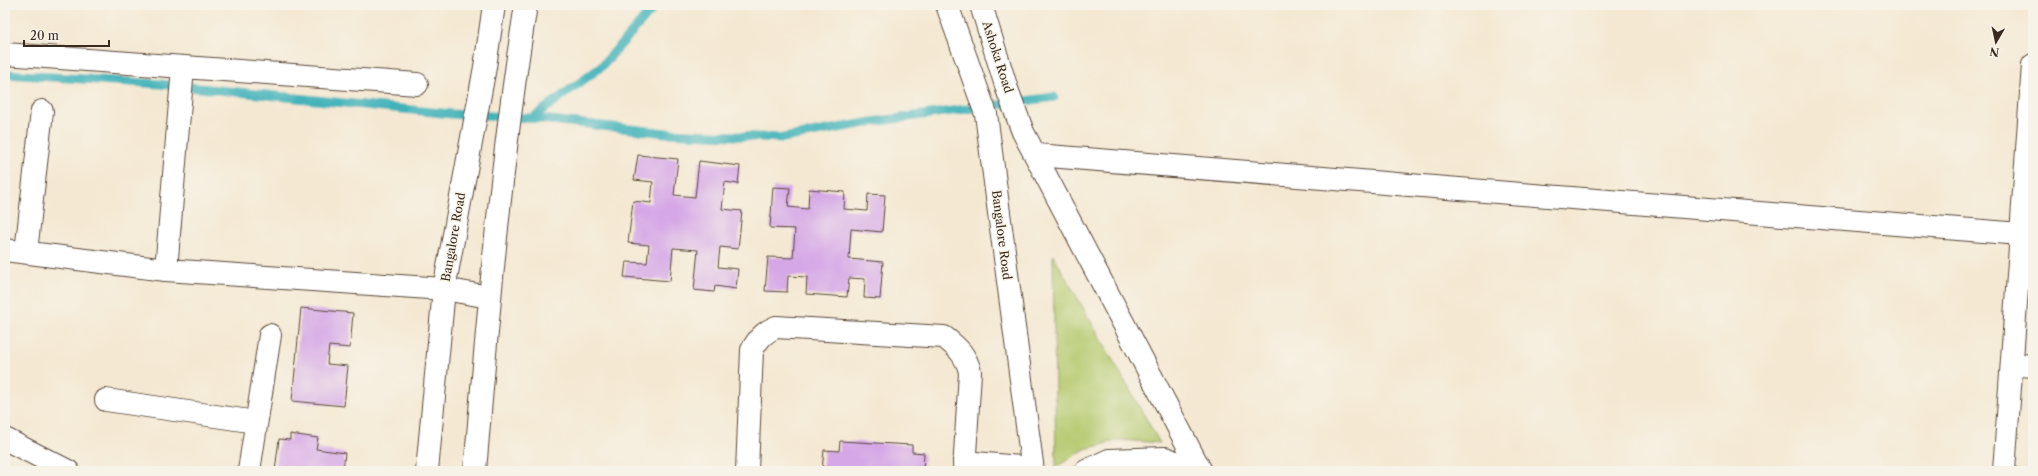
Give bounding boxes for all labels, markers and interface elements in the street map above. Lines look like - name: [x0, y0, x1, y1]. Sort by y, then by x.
- street label: Ashoka Road: [979, 18, 1017, 96]
- scale bar: [24, 22, 109, 48]
- north arrow: [1976, 22, 2016, 62]
- text: 20 m: [30, 28, 59, 43]
- text: N: [1988, 44, 2000, 60]
- street label: Bangalore Road: [989, 189, 1015, 281]
- street label: Bangalore Road: [438, 191, 468, 283]

